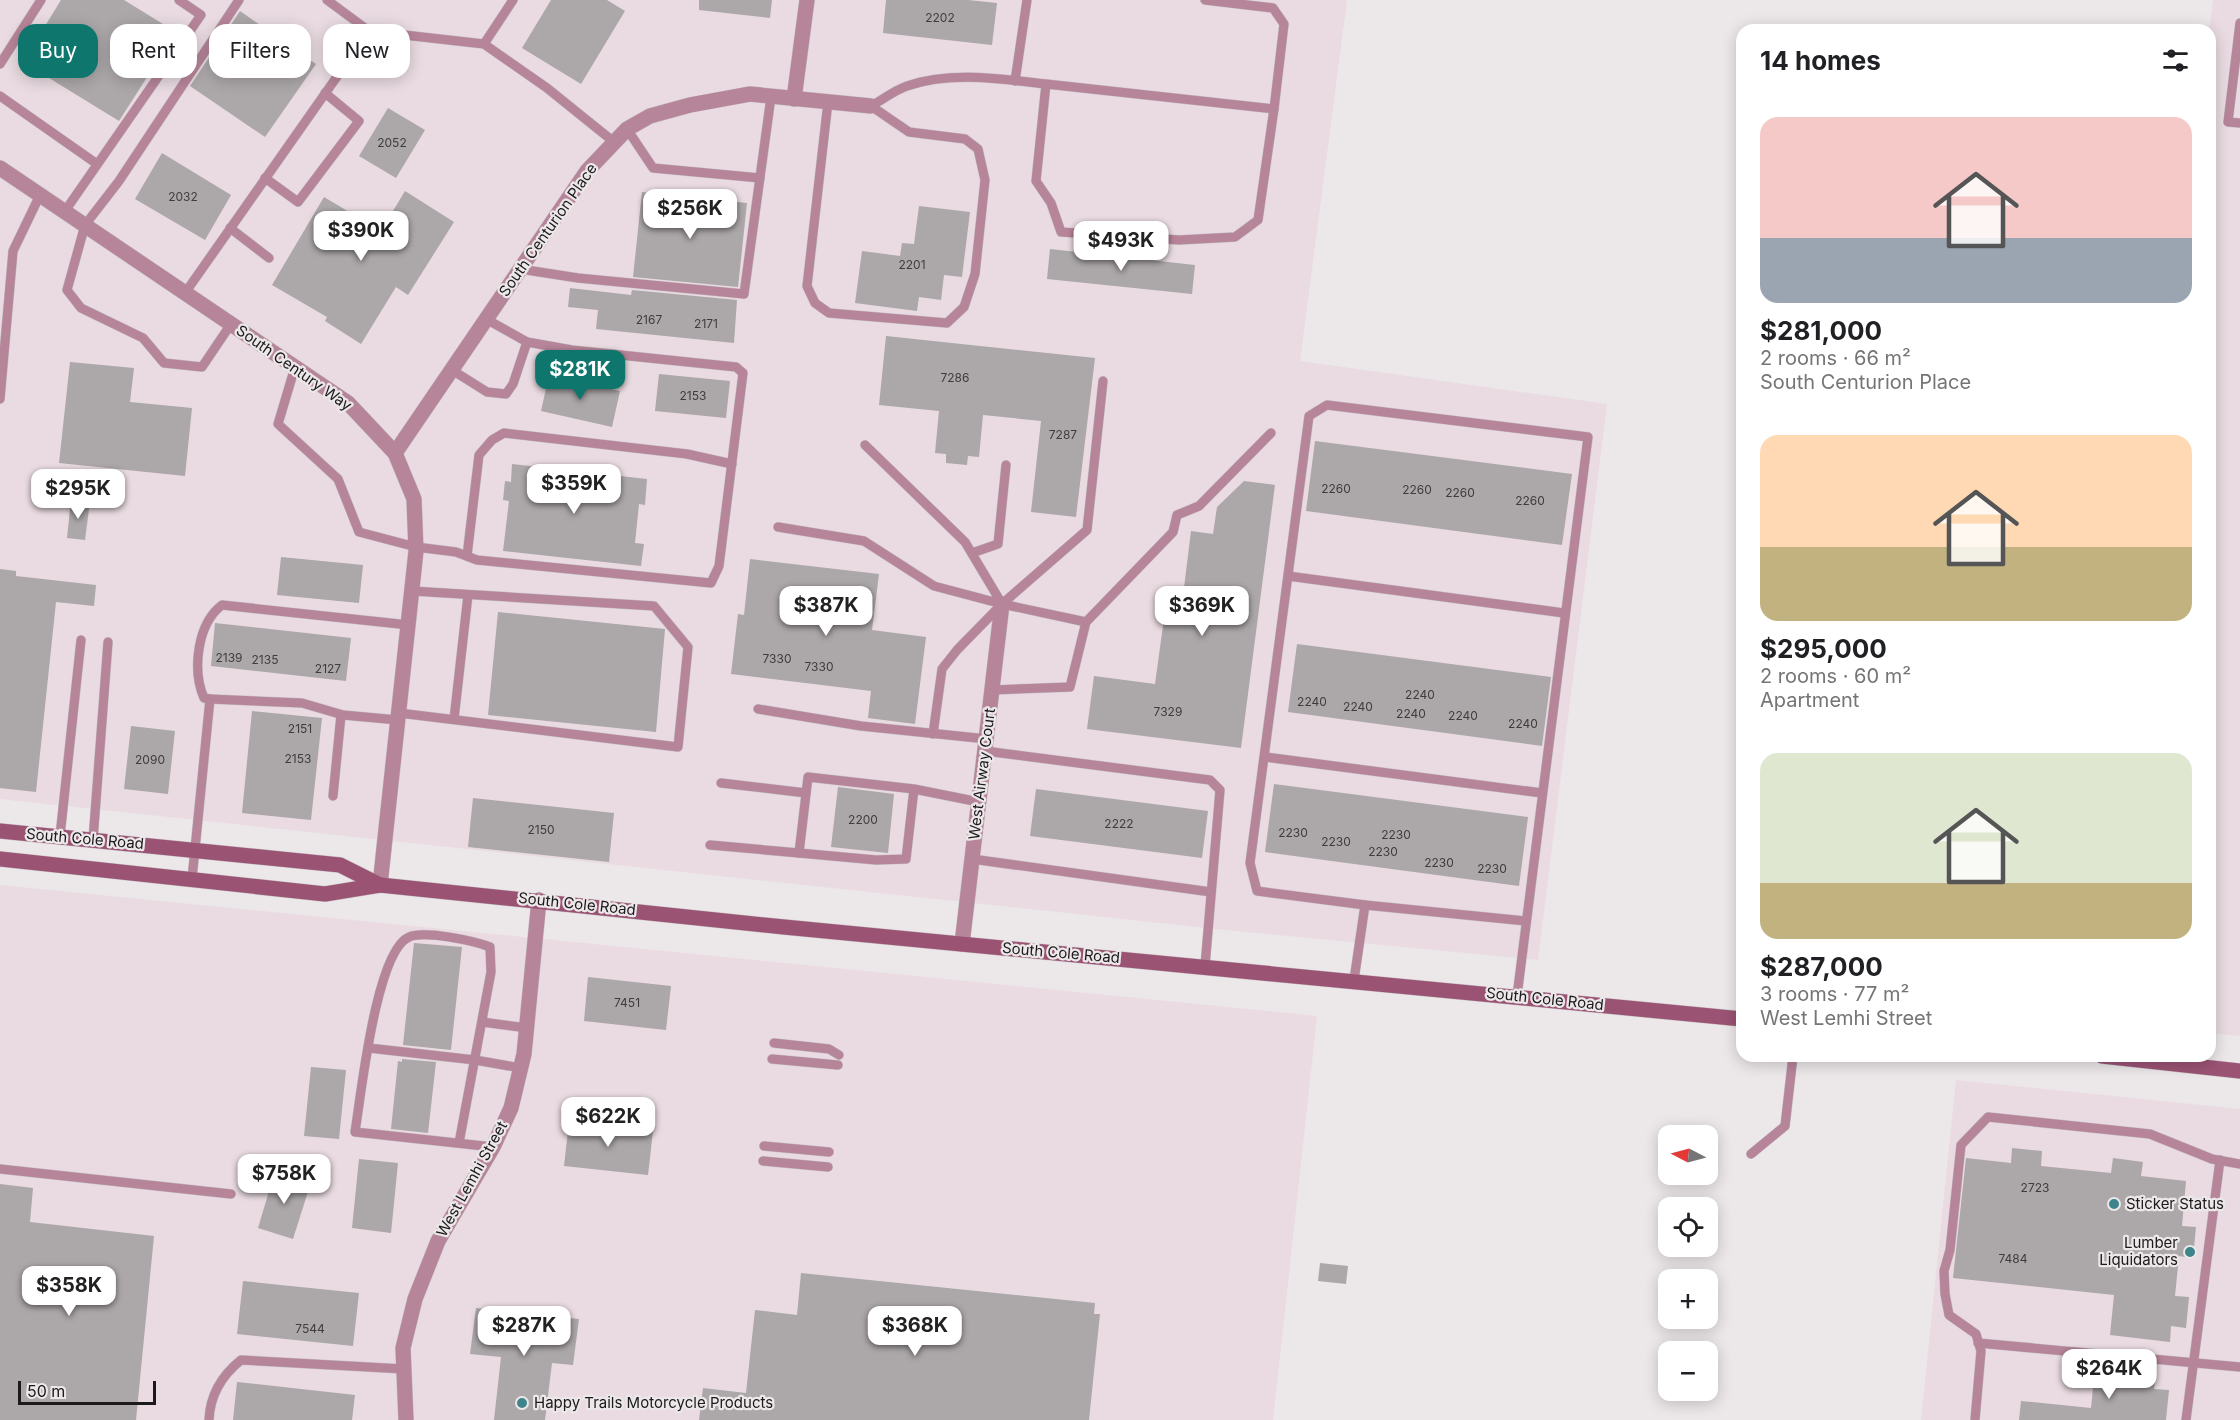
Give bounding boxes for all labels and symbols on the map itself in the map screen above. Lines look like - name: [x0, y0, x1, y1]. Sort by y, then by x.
- house number: 2202: [925, 10, 955, 25]
- house number: 2052: [377, 135, 407, 150]
- street label: South Centurion Place: [494, 159, 601, 300]
- house number: 2032: [168, 189, 198, 204]
- pin: $256K: [648, 189, 732, 240]
- pin: $390K: [319, 211, 403, 262]
- pin: $493K: [1079, 221, 1163, 272]
- house number: 2201: [898, 257, 926, 272]
- house number: 2167: [636, 312, 662, 327]
- house number: 2171: [694, 316, 718, 331]
- street label: South Century Way: [233, 321, 356, 415]
- pin: $281K: [538, 350, 622, 401]
- house number: 7286: [941, 370, 969, 385]
- house number: 2153: [680, 388, 706, 403]
- house number: 7287: [1049, 427, 1077, 442]
- pin: $359K: [532, 464, 616, 515]
- pin: $295K: [36, 469, 120, 520]
- house number: 2260: [1321, 481, 1351, 496]
- house number: 2260: [1402, 482, 1432, 497]
- house number: 2260: [1445, 485, 1475, 500]
- house number: 2260: [1515, 493, 1545, 508]
- pin: $387K: [784, 586, 868, 637]
- pin: $369K: [1160, 586, 1244, 637]
- house number: 2139: [215, 650, 243, 665]
- house number: 7330: [763, 651, 792, 666]
- house number: 2135: [252, 652, 278, 667]
- house number: 7330: [805, 659, 834, 674]
- house number: 2127: [315, 661, 341, 676]
- house number: 2240: [1405, 687, 1435, 702]
- house number: 2240: [1297, 694, 1327, 709]
- house number: 2240: [1343, 699, 1373, 714]
- house number: 7329: [1154, 704, 1182, 719]
- house number: 2240: [1396, 706, 1426, 721]
- street label: West Airway Court: [964, 707, 999, 841]
- house number: 2240: [1448, 708, 1478, 723]
- house number: 2240: [1508, 716, 1538, 731]
- house number: 2151: [288, 721, 312, 736]
- house number: 2153: [285, 751, 311, 766]
- house number: 2090: [135, 752, 165, 767]
- house number: 2200: [848, 812, 878, 827]
- house number: 2222: [1104, 816, 1134, 831]
- house number: 2150: [527, 822, 555, 837]
- street label: South Cole Road: [25, 824, 145, 853]
- house number: 2230: [1278, 825, 1308, 840]
- house number: 2230: [1381, 827, 1411, 842]
- house number: 2230: [1321, 834, 1351, 849]
- house number: 2230: [1368, 844, 1398, 859]
- house number: 2230: [1424, 855, 1454, 870]
- house number: 2230: [1477, 861, 1507, 876]
- street label: South Cole Road: [517, 888, 637, 919]
- street label: South Cole Road: [1001, 938, 1121, 967]
- street label: South Cole Road: [1485, 983, 1605, 1014]
- house number: 7451: [614, 995, 640, 1010]
- pin: $622K: [566, 1097, 650, 1148]
- street label: West Lemhi Street: [432, 1118, 511, 1240]
- north arrow: [1658, 1125, 1718, 1185]
- pin: $758K: [242, 1154, 326, 1205]
- house number: 2723: [2021, 1180, 2049, 1195]
- place label: Sticker Status: [2126, 1194, 2224, 1213]
- marker: Sticker Status: [2107, 1197, 2121, 1211]
- place label: Lumber Liquidators: [2099, 1233, 2178, 1269]
- marker: Lumber Liquidators: [2183, 1245, 2197, 1259]
- house number: 7484: [1998, 1251, 2028, 1266]
- pin: $358K: [27, 1266, 111, 1317]
- pin: $287K: [482, 1306, 566, 1357]
- pin: $368K: [873, 1306, 957, 1357]
- house number: 7544: [295, 1321, 325, 1336]
- pin: $264K: [2067, 1349, 2151, 1400]
- scale bar: [18, 1378, 156, 1406]
- place label: Happy Trails Motorcycle Products: [534, 1393, 773, 1412]
- marker: Happy Trails Motorcycle Products: [515, 1396, 529, 1410]

